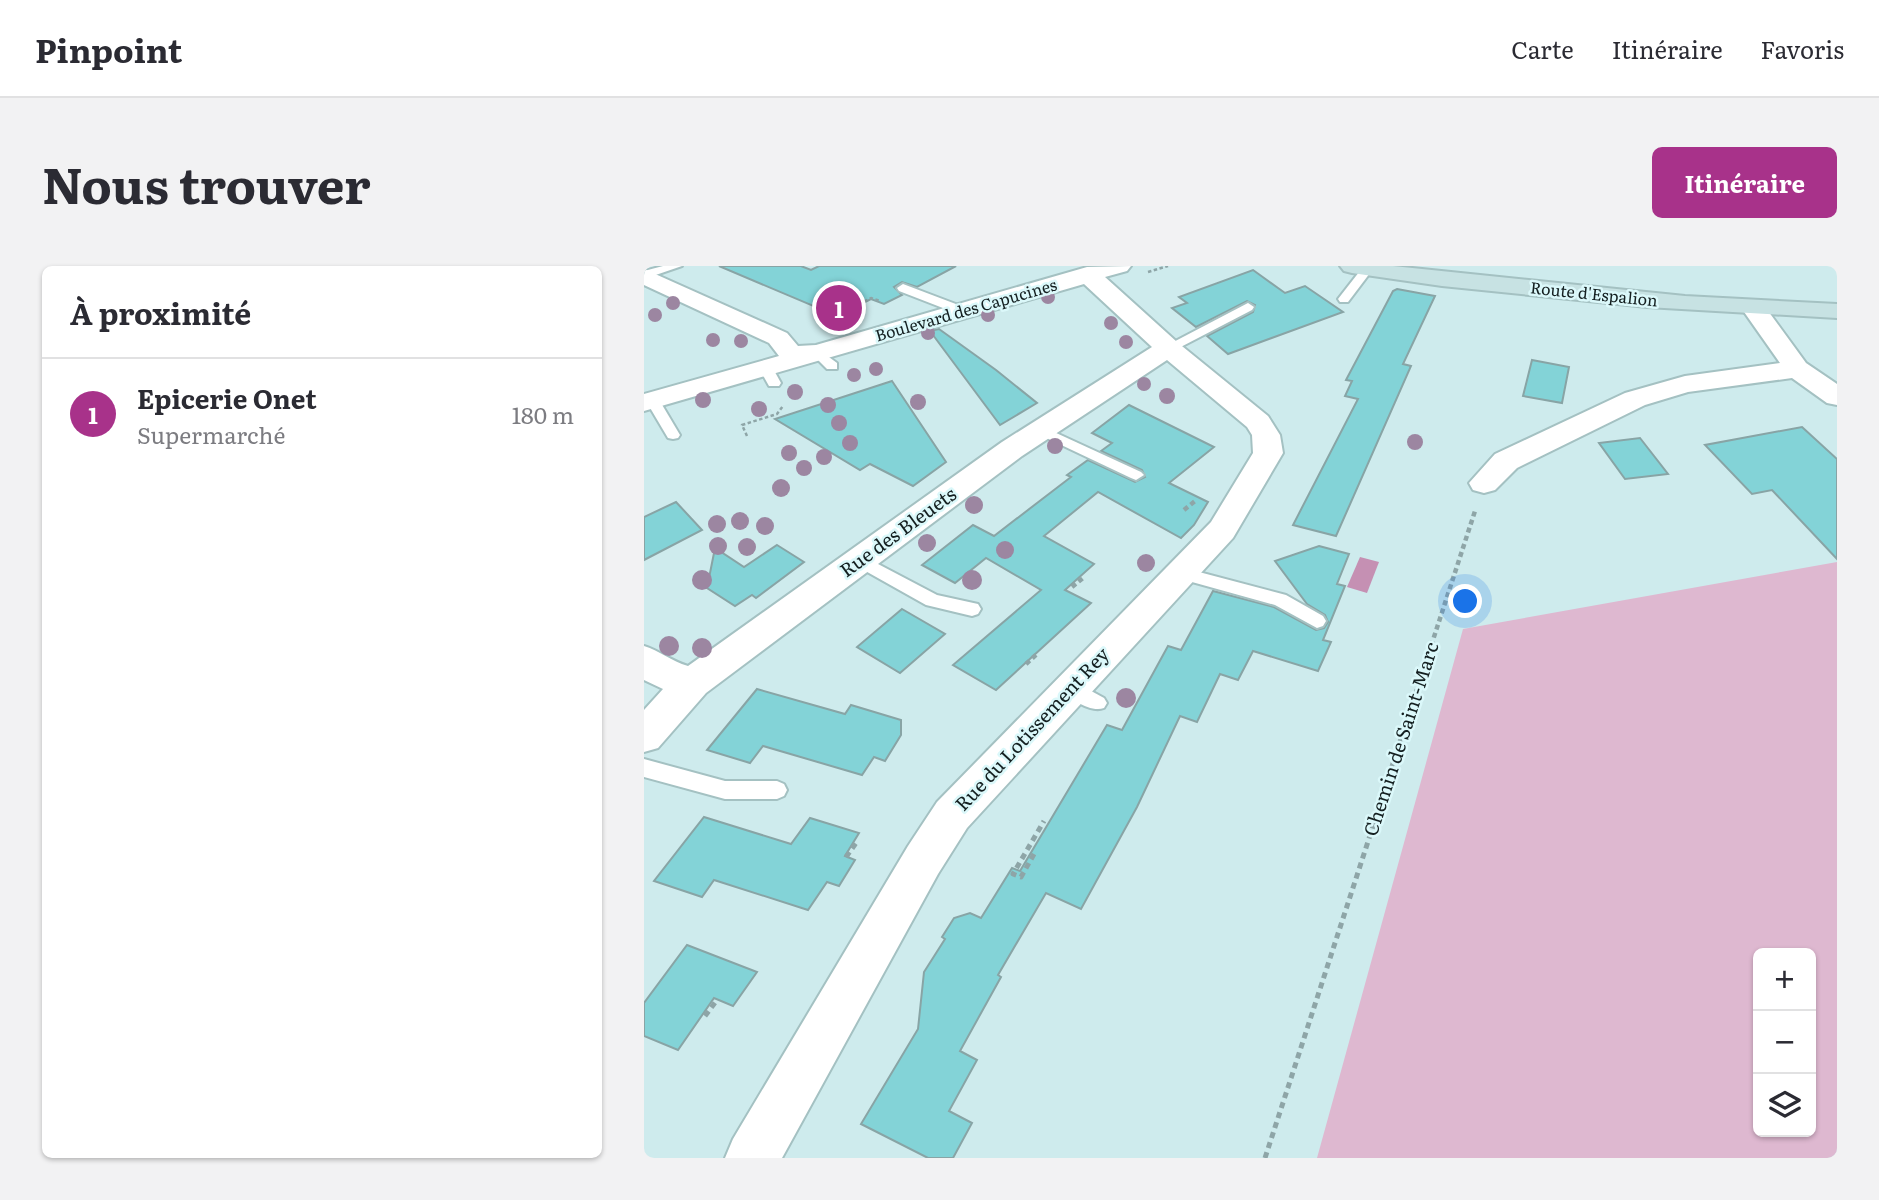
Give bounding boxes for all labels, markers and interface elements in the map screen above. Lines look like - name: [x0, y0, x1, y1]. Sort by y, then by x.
- text: Pinpoint: [35, 24, 182, 73]
- text: Carte: [1511, 31, 1574, 66]
- text: Itinéraire: [1612, 31, 1723, 66]
- text: Favoris: [1761, 31, 1844, 66]
- text: Nous trouver: [42, 146, 371, 219]
- button: Itinéraire: [1652, 147, 1837, 218]
- street label: Boulevard des Capucines: [872, 272, 1059, 346]
- street label: Route d'Espalion: [1529, 274, 1659, 312]
- pin: 1: [816, 282, 862, 334]
- text: À proximité: [70, 290, 251, 334]
- text: Epicerie Onet: [137, 378, 317, 417]
- text: 1: [88, 397, 98, 431]
- text: 180 m: [512, 397, 574, 431]
- text: Supermarché: [137, 417, 285, 451]
- street label: Rue des Bleuets: [833, 479, 962, 583]
- your location: [1448, 584, 1482, 618]
- street label: Chemin de Saint-Marc: [1355, 638, 1445, 839]
- street label: Rue du Lotissement Rey: [948, 640, 1115, 816]
- map controls: [1753, 948, 1816, 1137]
- button: +: [1753, 948, 1816, 1011]
- button: −: [1753, 1011, 1816, 1074]
- button: layers: [1753, 1074, 1816, 1137]

